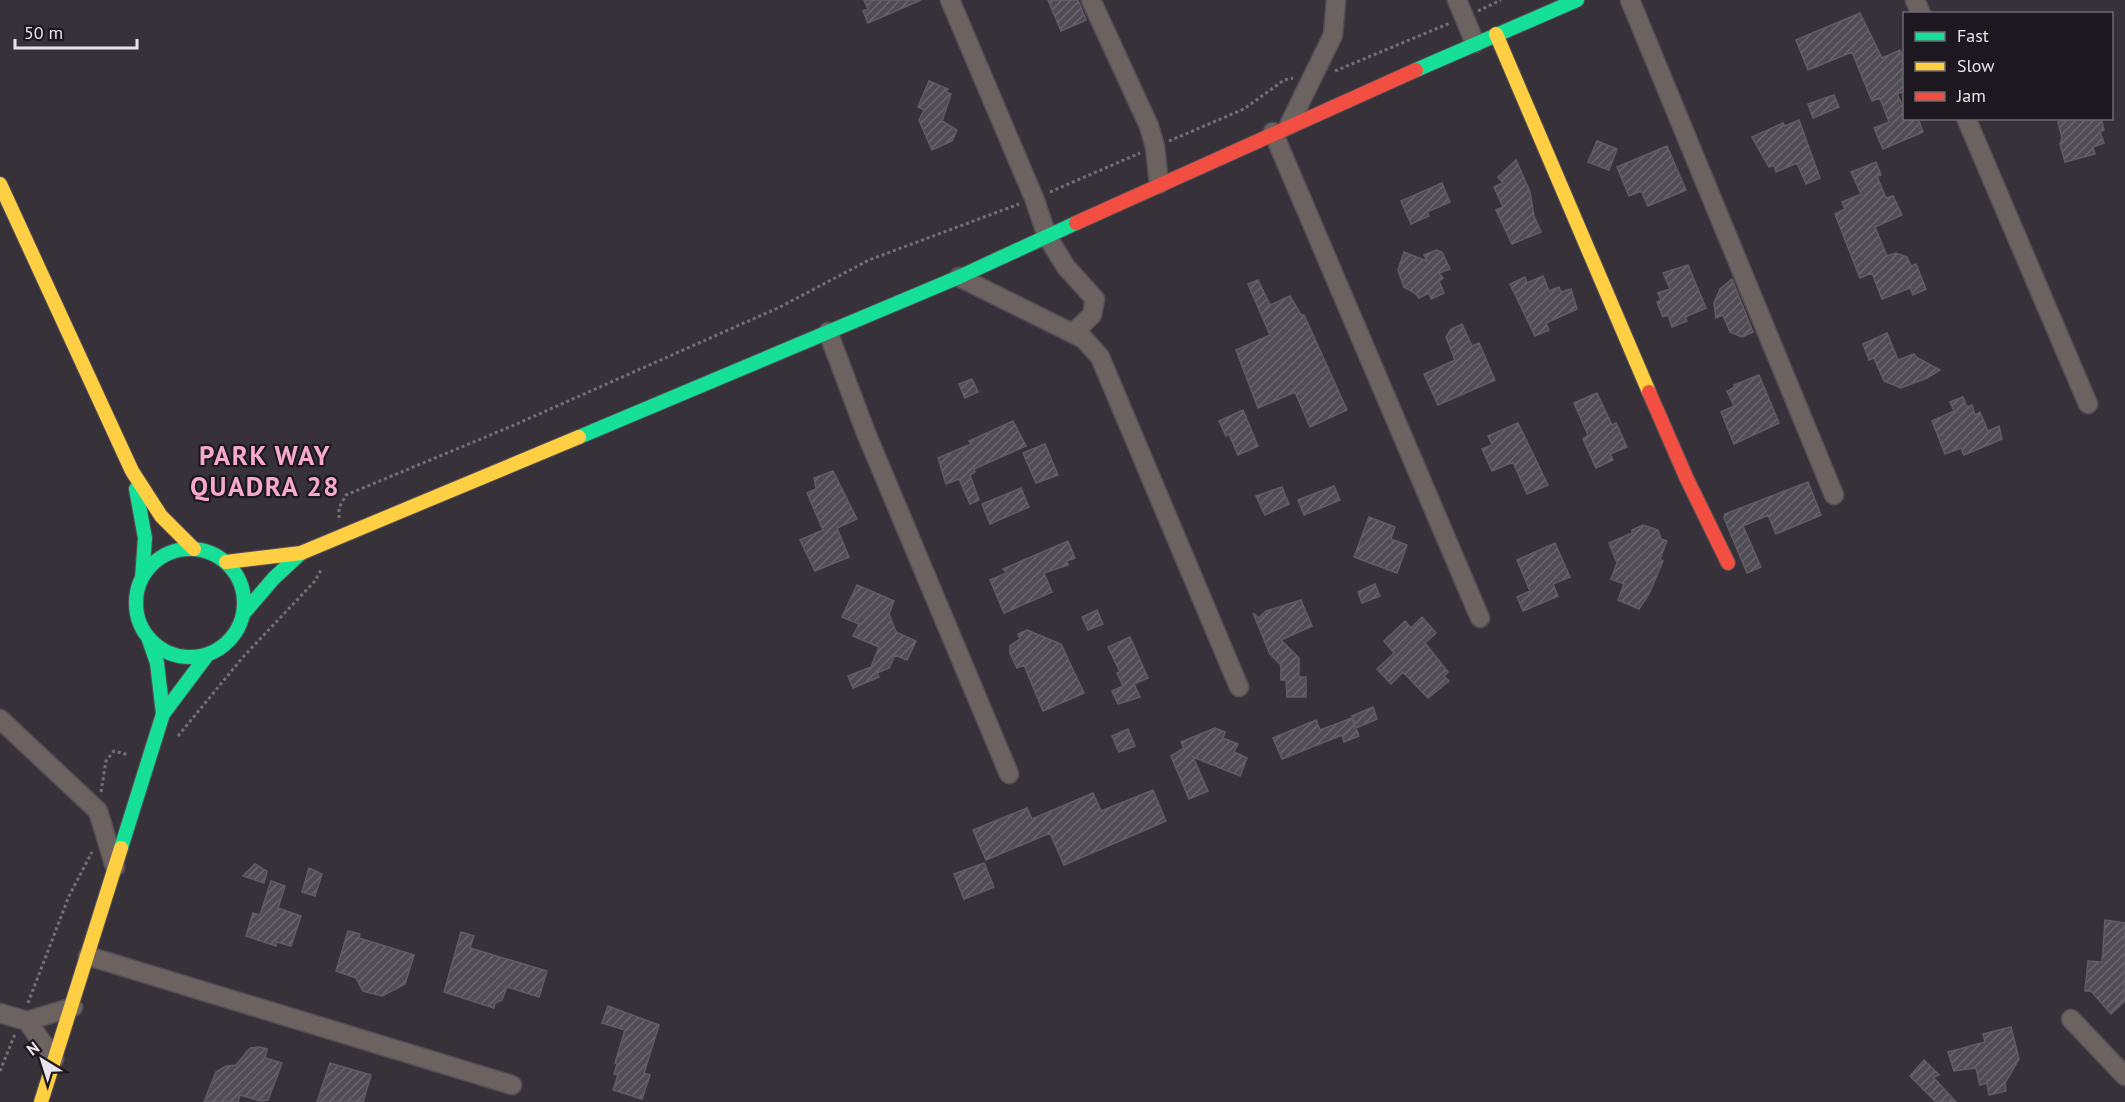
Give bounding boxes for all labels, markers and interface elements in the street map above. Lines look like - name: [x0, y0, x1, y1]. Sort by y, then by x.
- scale bar: [15, 12, 136, 50]
- legend: [1903, 12, 2113, 120]
- text: 50 m: [24, 21, 63, 44]
- text: Fast: [1957, 24, 1989, 47]
- text: Slow: [1957, 54, 1995, 77]
- text: Jam: [1956, 84, 1986, 107]
- district label: PARK WAY QUADRA 28: [190, 438, 340, 503]
- north arrow: [12, 1030, 72, 1090]
- text: N: [22, 1037, 43, 1059]

